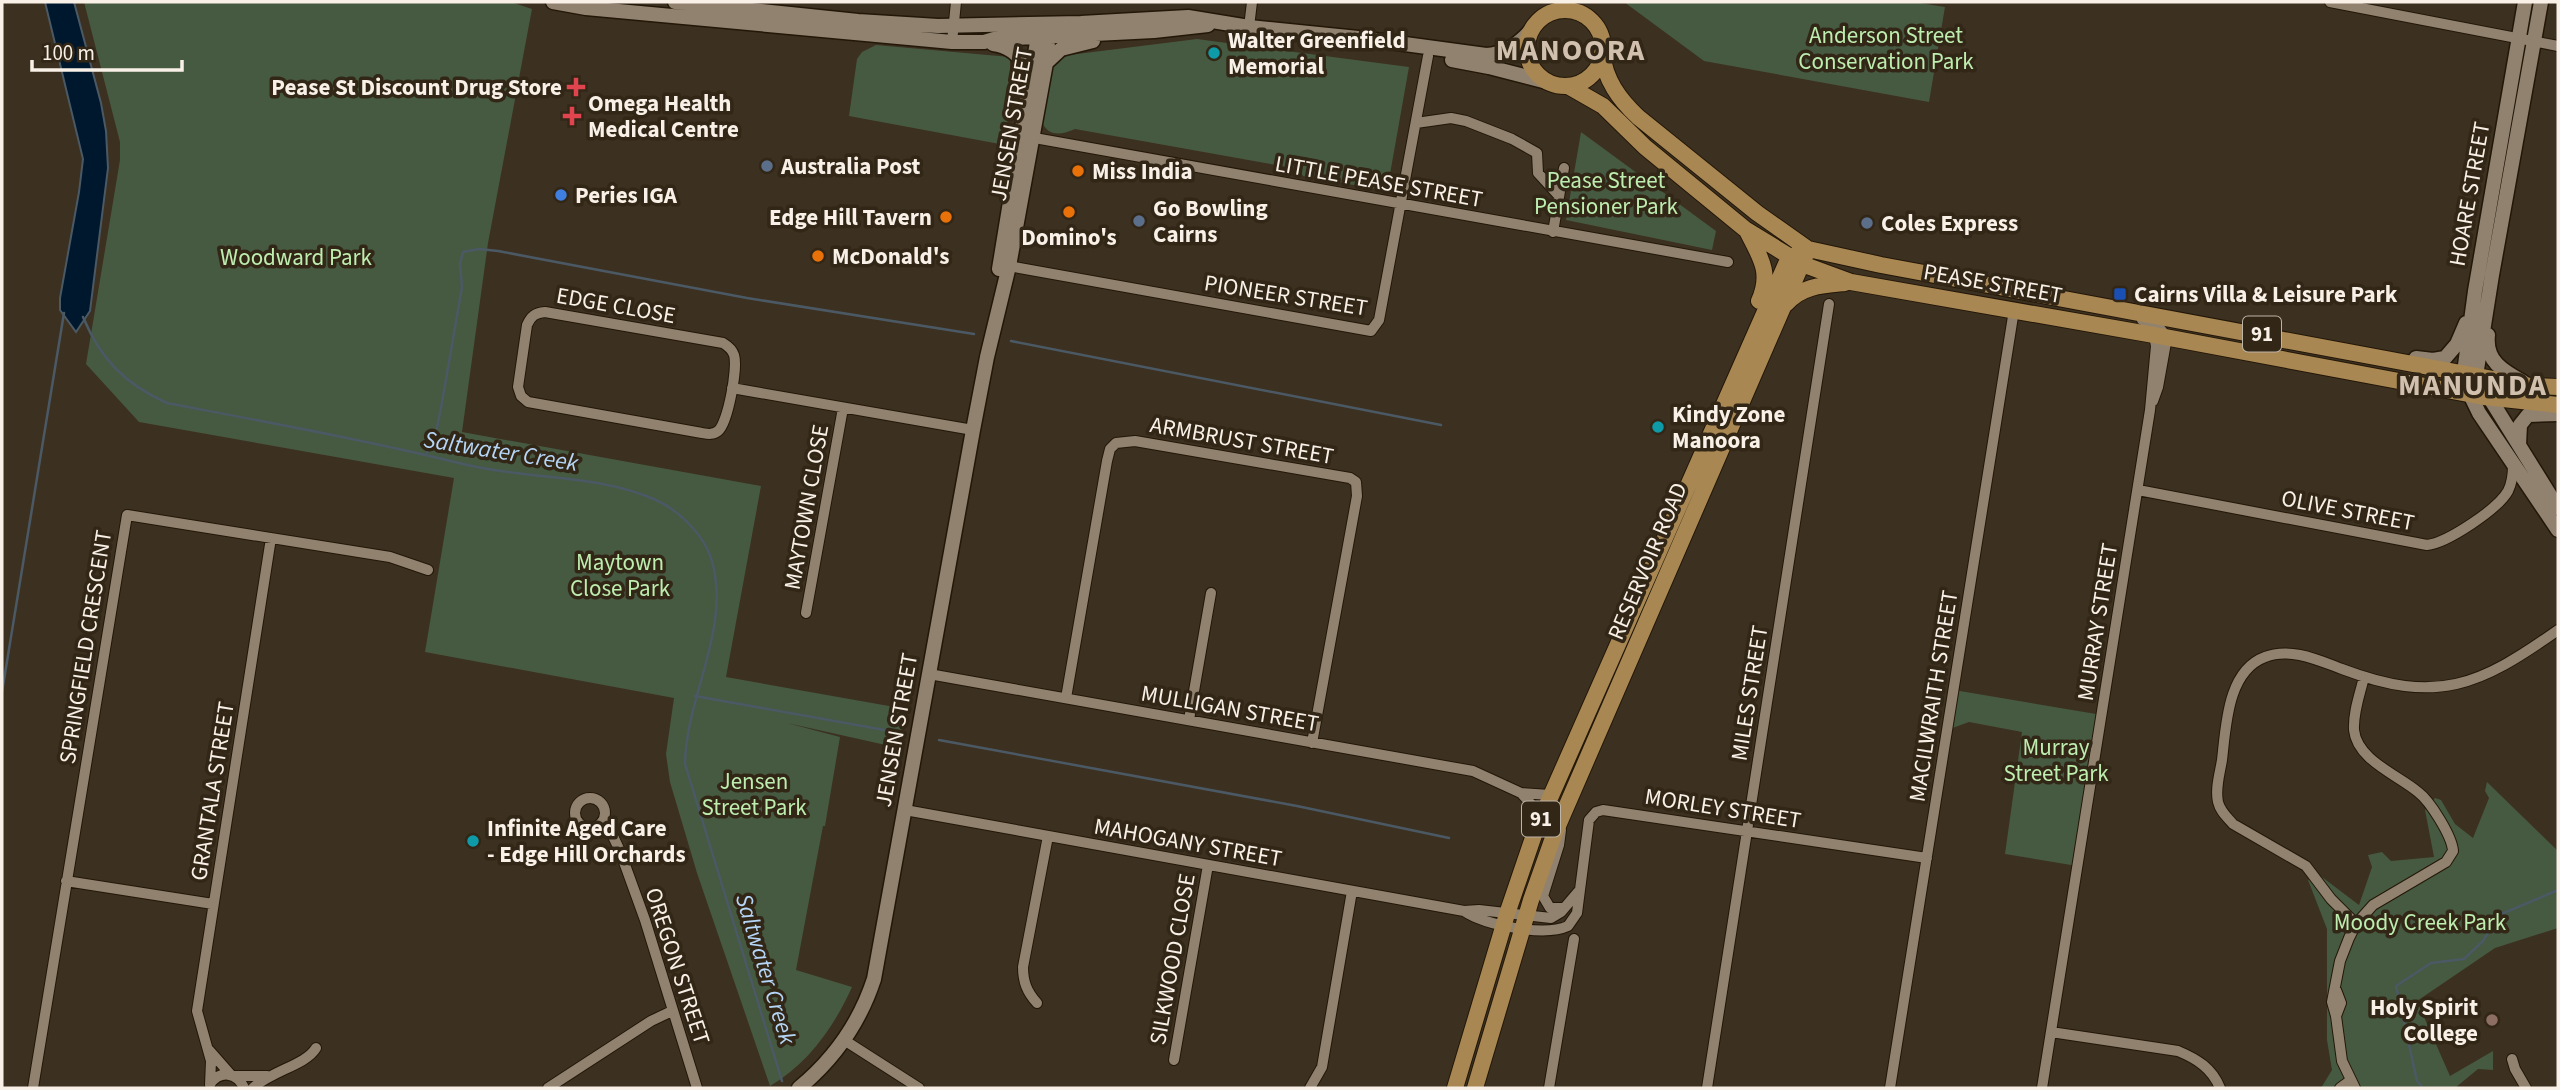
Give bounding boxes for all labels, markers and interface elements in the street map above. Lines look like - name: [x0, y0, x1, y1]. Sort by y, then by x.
- park label: Anderson Street Conservation Park: [1798, 19, 1974, 78]
- place label: Walter Greenfield Memorial: [1228, 24, 1406, 83]
- scale bar: [32, 28, 182, 72]
- district label: MANOORA: [1496, 29, 1646, 72]
- text: 100 m: [42, 38, 95, 68]
- street label: JENSEN STREET: [982, 45, 1041, 204]
- marker: Walter Greenfield Memorial: [1206, 45, 1222, 61]
- place label: Pease St Discount Drug Store: [271, 71, 562, 104]
- marker: Pease St Discount Drug Store: [568, 79, 584, 95]
- place label: Omega Health Medical Centre: [588, 87, 739, 146]
- marker: Omega Health Medical Centre: [562, 106, 582, 126]
- street label: HOARE STREET: [2441, 119, 2498, 269]
- street label: LITTLE PEASE STREET: [1273, 147, 1485, 216]
- place label: Australia Post: [780, 150, 921, 183]
- place label: Miss India: [1092, 155, 1193, 188]
- marker: Australia Post: [759, 158, 775, 174]
- marker: Miss India: [1070, 163, 1086, 179]
- park label: Pease Street Pensioner Park: [1534, 164, 1679, 223]
- place label: Peries IGA: [575, 179, 678, 212]
- marker: Peries IGA: [553, 187, 569, 203]
- place label: Go Bowling Cairns: [1153, 192, 1268, 251]
- place label: Edge Hill Tavern: [769, 201, 932, 234]
- marker: Domino's: [1061, 204, 1077, 220]
- place label: Coles Express: [1881, 207, 2018, 240]
- marker: Edge Hill Tavern: [938, 209, 954, 225]
- marker: Go Bowling Cairns: [1131, 213, 1147, 229]
- marker: Coles Express: [1859, 215, 1875, 231]
- place label: Domino's: [1021, 221, 1117, 254]
- place label: McDonald's: [832, 240, 949, 273]
- park label: Woodward Park: [220, 241, 373, 274]
- marker: McDonald's: [810, 248, 826, 264]
- street label: PEASE STREET: [1921, 255, 2065, 312]
- street label: PIONEER STREET: [1202, 266, 1370, 325]
- place label: Cairns Villa & Leisure Park: [2134, 278, 2398, 311]
- street label: EDGE CLOSE: [554, 279, 678, 332]
- marker: Cairns Villa & Leisure Park: [2112, 286, 2128, 302]
- road number: 91: [2243, 316, 2281, 352]
- district label: MANUNDA: [2398, 364, 2548, 407]
- place label: Kindy Zone Manoora: [1672, 398, 1785, 457]
- street label: ARMBRUST STREET: [1147, 408, 1336, 473]
- marker: Kindy Zone Manoora: [1650, 419, 1666, 435]
- water label: Saltwater Creek: [421, 422, 581, 481]
- street label: MAYTOWN CLOSE: [776, 422, 837, 592]
- street label: RESERVOIR ROAD: [1599, 477, 1696, 645]
- street label: OLIVE STREET: [2279, 481, 2417, 540]
- street label: SPRINGFIELD CRESCENT: [51, 528, 120, 766]
- street label: MURRAY STREET: [2069, 541, 2126, 703]
- park label: Maytown Close Park: [570, 546, 671, 605]
- street label: MACILWRAITH STREET: [1901, 588, 1966, 804]
- street label: MILES STREET: [1722, 623, 1776, 763]
- street label: JENSEN STREET: [867, 651, 926, 810]
- street label: MULLIGAN STREET: [1138, 677, 1321, 740]
- street label: GRANTALA STREET: [182, 699, 243, 883]
- park label: Murray Street Park: [2003, 731, 2109, 790]
- park label: Jensen Street Park: [701, 765, 807, 824]
- street label: MORLEY STREET: [1642, 780, 1803, 837]
- road number: 91: [1522, 802, 1560, 836]
- street label: MAHOGANY STREET: [1091, 810, 1284, 875]
- place label: Infinite Aged Care - Edge Hill Orchards: [487, 812, 686, 871]
- marker: Infinite Aged Care - Edge Hill Orchards: [465, 833, 481, 849]
- street label: SILKWOOD CLOSE: [1141, 871, 1204, 1047]
- street label: OREGON STREET: [637, 883, 718, 1049]
- water label: Saltwater Creek: [726, 889, 805, 1049]
- park label: Moody Creek Park: [2334, 906, 2507, 939]
- place label: Holy Spirit College: [2370, 991, 2478, 1050]
- marker: Holy Spirit College: [2484, 1012, 2500, 1028]

